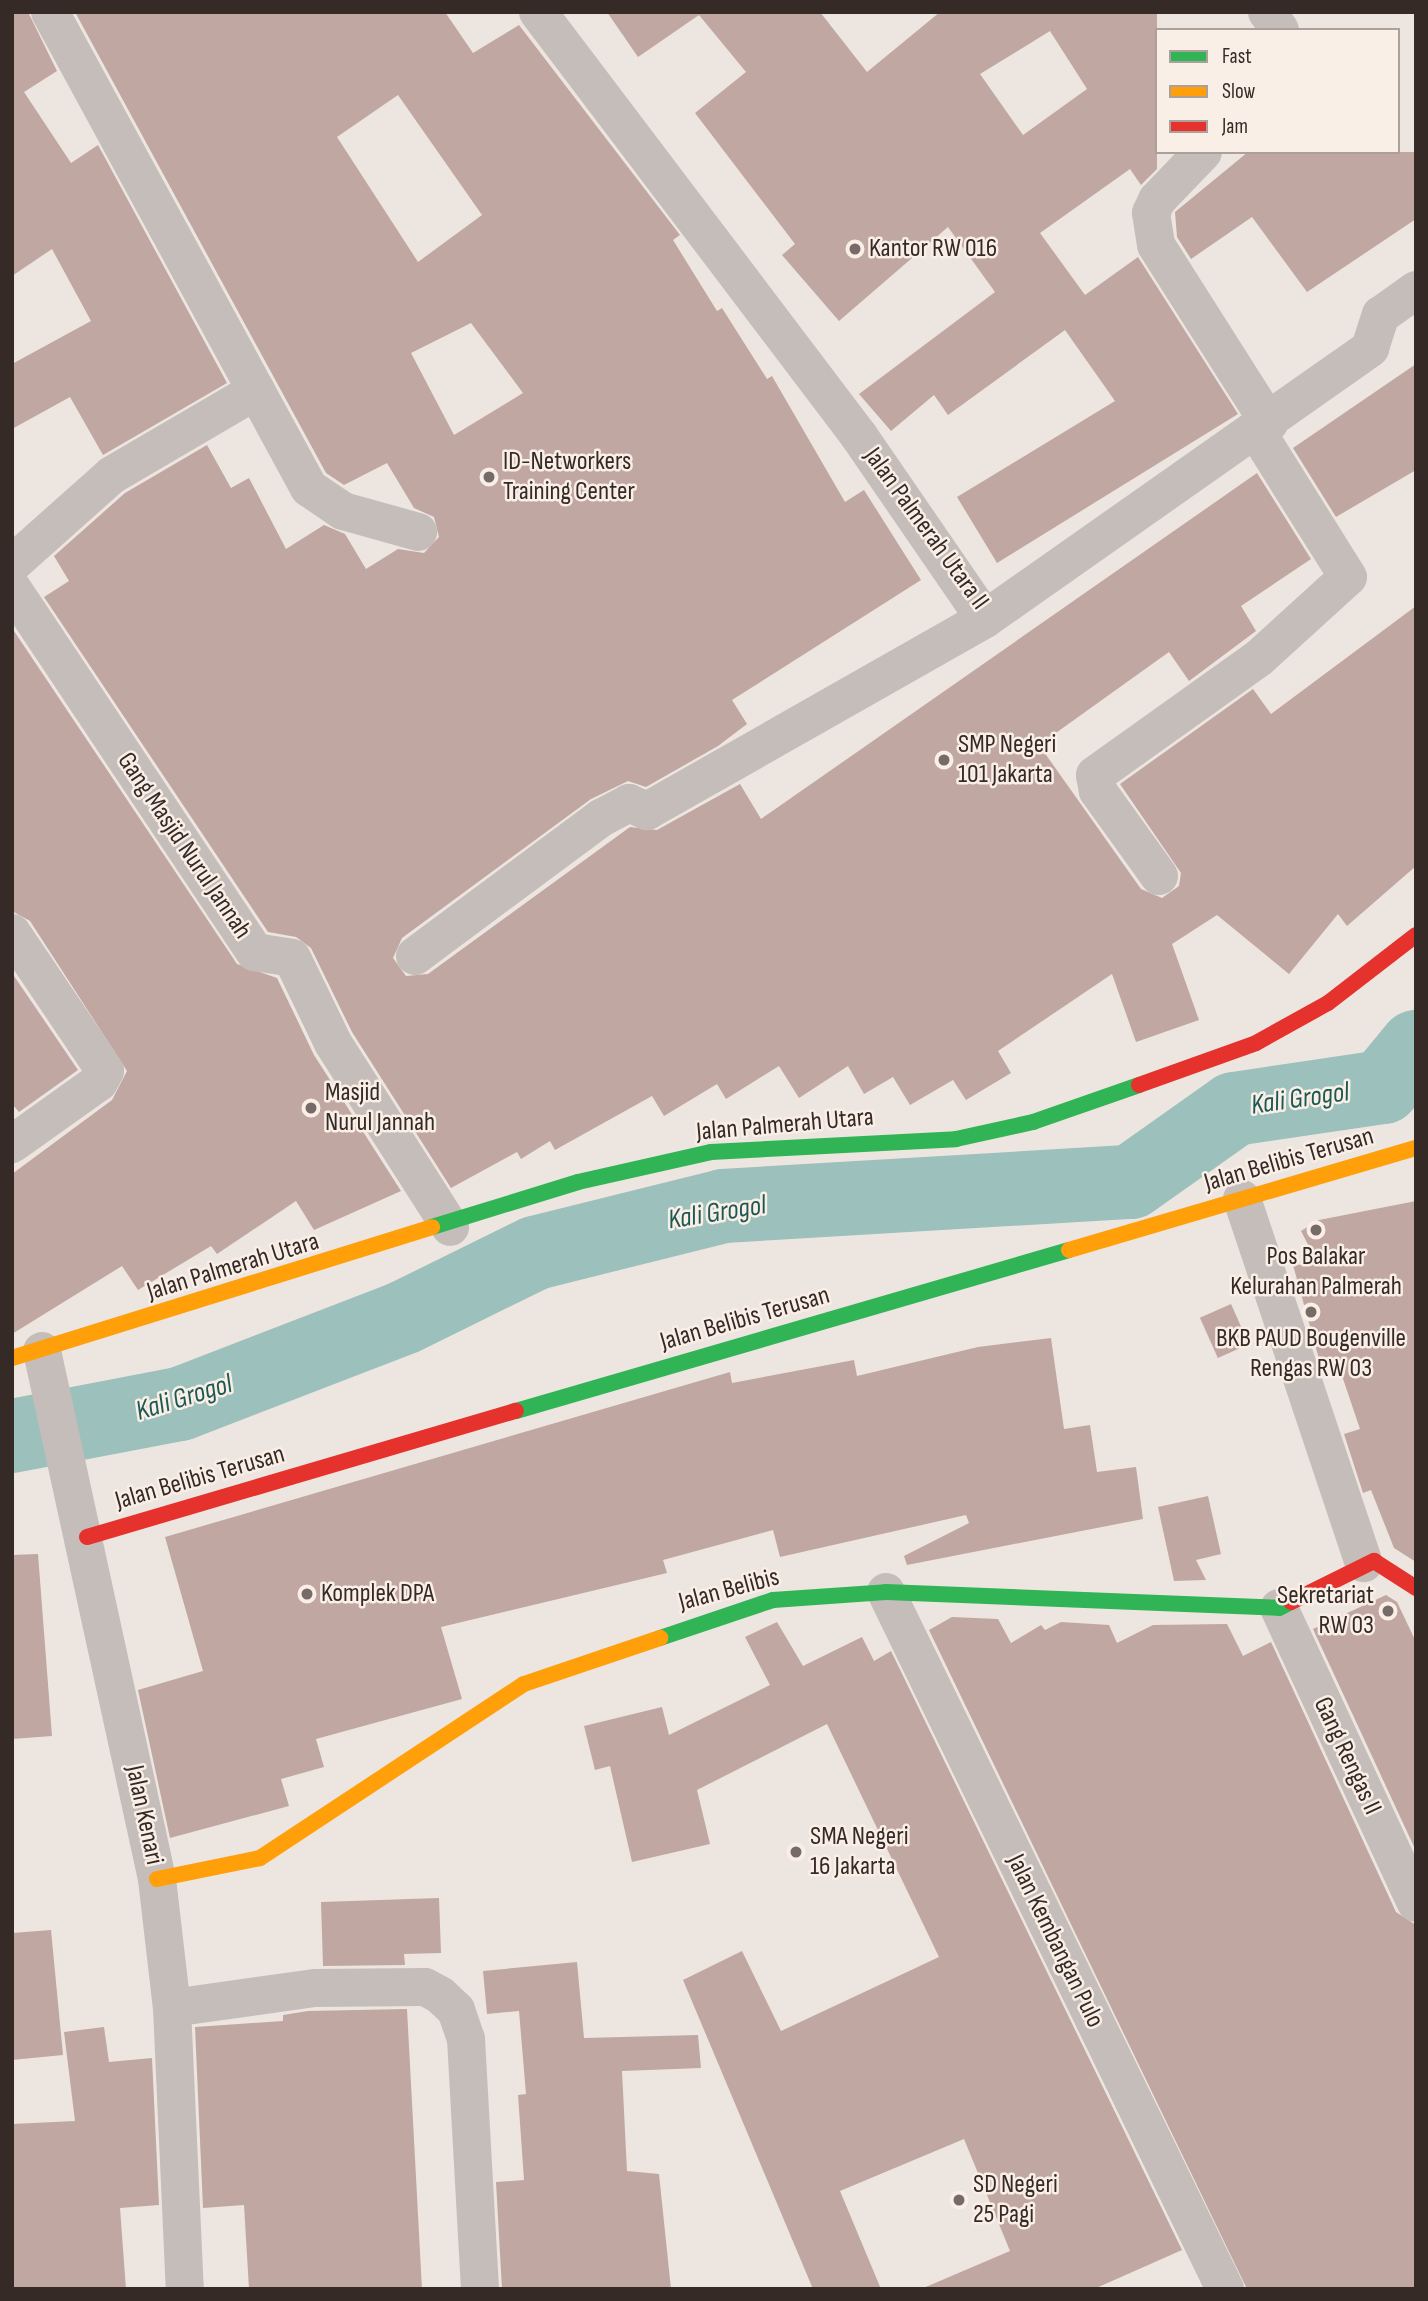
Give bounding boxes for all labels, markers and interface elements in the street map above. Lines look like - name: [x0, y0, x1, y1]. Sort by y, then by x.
- legend: [1155, 28, 1400, 154]
- text: Fast: [1222, 44, 1252, 69]
- text: Slow: [1222, 79, 1255, 104]
- text: Jam: [1222, 114, 1248, 139]
- place label: Kantor RW 016: [869, 233, 997, 265]
- marker: Kantor RW 016: [847, 241, 863, 257]
- street label: Jalan Palmerah Utara II: [857, 442, 995, 616]
- place label: ID-Networkers Training Center: [503, 446, 635, 508]
- marker: ID-Networkers Training Center: [481, 469, 497, 485]
- place label: SMP Negeri 101 Jakarta: [958, 729, 1056, 790]
- street label: Gang Masjid Nurul Jannah: [110, 747, 258, 945]
- marker: SMP Negeri 101 Jakarta: [936, 752, 952, 768]
- water label: Kali Grogol: [1249, 1075, 1351, 1123]
- place label: Masjid Nurul Jannah: [325, 1077, 435, 1138]
- marker: Masjid Nurul Jannah: [303, 1100, 319, 1116]
- street label: Jalan Palmerah Utara: [695, 1102, 875, 1148]
- street label: Jalan Belibis Terusan: [1201, 1121, 1377, 1199]
- water label: Kali Grogol: [666, 1189, 768, 1237]
- marker: Pos Balakar Kelurahan Palmerah: [1308, 1222, 1324, 1238]
- street label: Jalan Palmerah Utara: [143, 1226, 323, 1308]
- place label: Pos Balakar Kelurahan Palmerah: [1230, 1241, 1402, 1302]
- street label: Jalan Belibis Terusan: [657, 1280, 833, 1358]
- marker: BKB PAUD Bougenville Rengas RW 03: [1303, 1304, 1319, 1320]
- place label: BKB PAUD Bougenville Rengas RW 03: [1216, 1323, 1406, 1384]
- water label: Kali Grogol: [132, 1367, 236, 1429]
- street label: Jalan Belibis Terusan: [112, 1439, 288, 1517]
- street label: Jalan Belibis: [675, 1562, 783, 1618]
- place label: Komplek DPA: [321, 1578, 434, 1610]
- place label: Sekretariat RW 03: [1277, 1580, 1374, 1642]
- marker: Komplek DPA: [299, 1586, 315, 1602]
- marker: Sekretariat RW 03: [1380, 1603, 1396, 1619]
- street label: Gang Rengas II: [1306, 1692, 1388, 1820]
- street label: Jalan Kenari: [118, 1763, 170, 1867]
- place label: SMA Negeri 16 Jakarta: [810, 1821, 909, 1882]
- marker: SMA Negeri 16 Jakarta: [788, 1844, 804, 1860]
- street label: Jalan Kembangan Pulo: [1000, 1849, 1110, 2033]
- place label: SD Negeri 25 Pagi: [973, 2169, 1058, 2230]
- marker: SD Negeri 25 Pagi: [951, 2192, 967, 2208]

